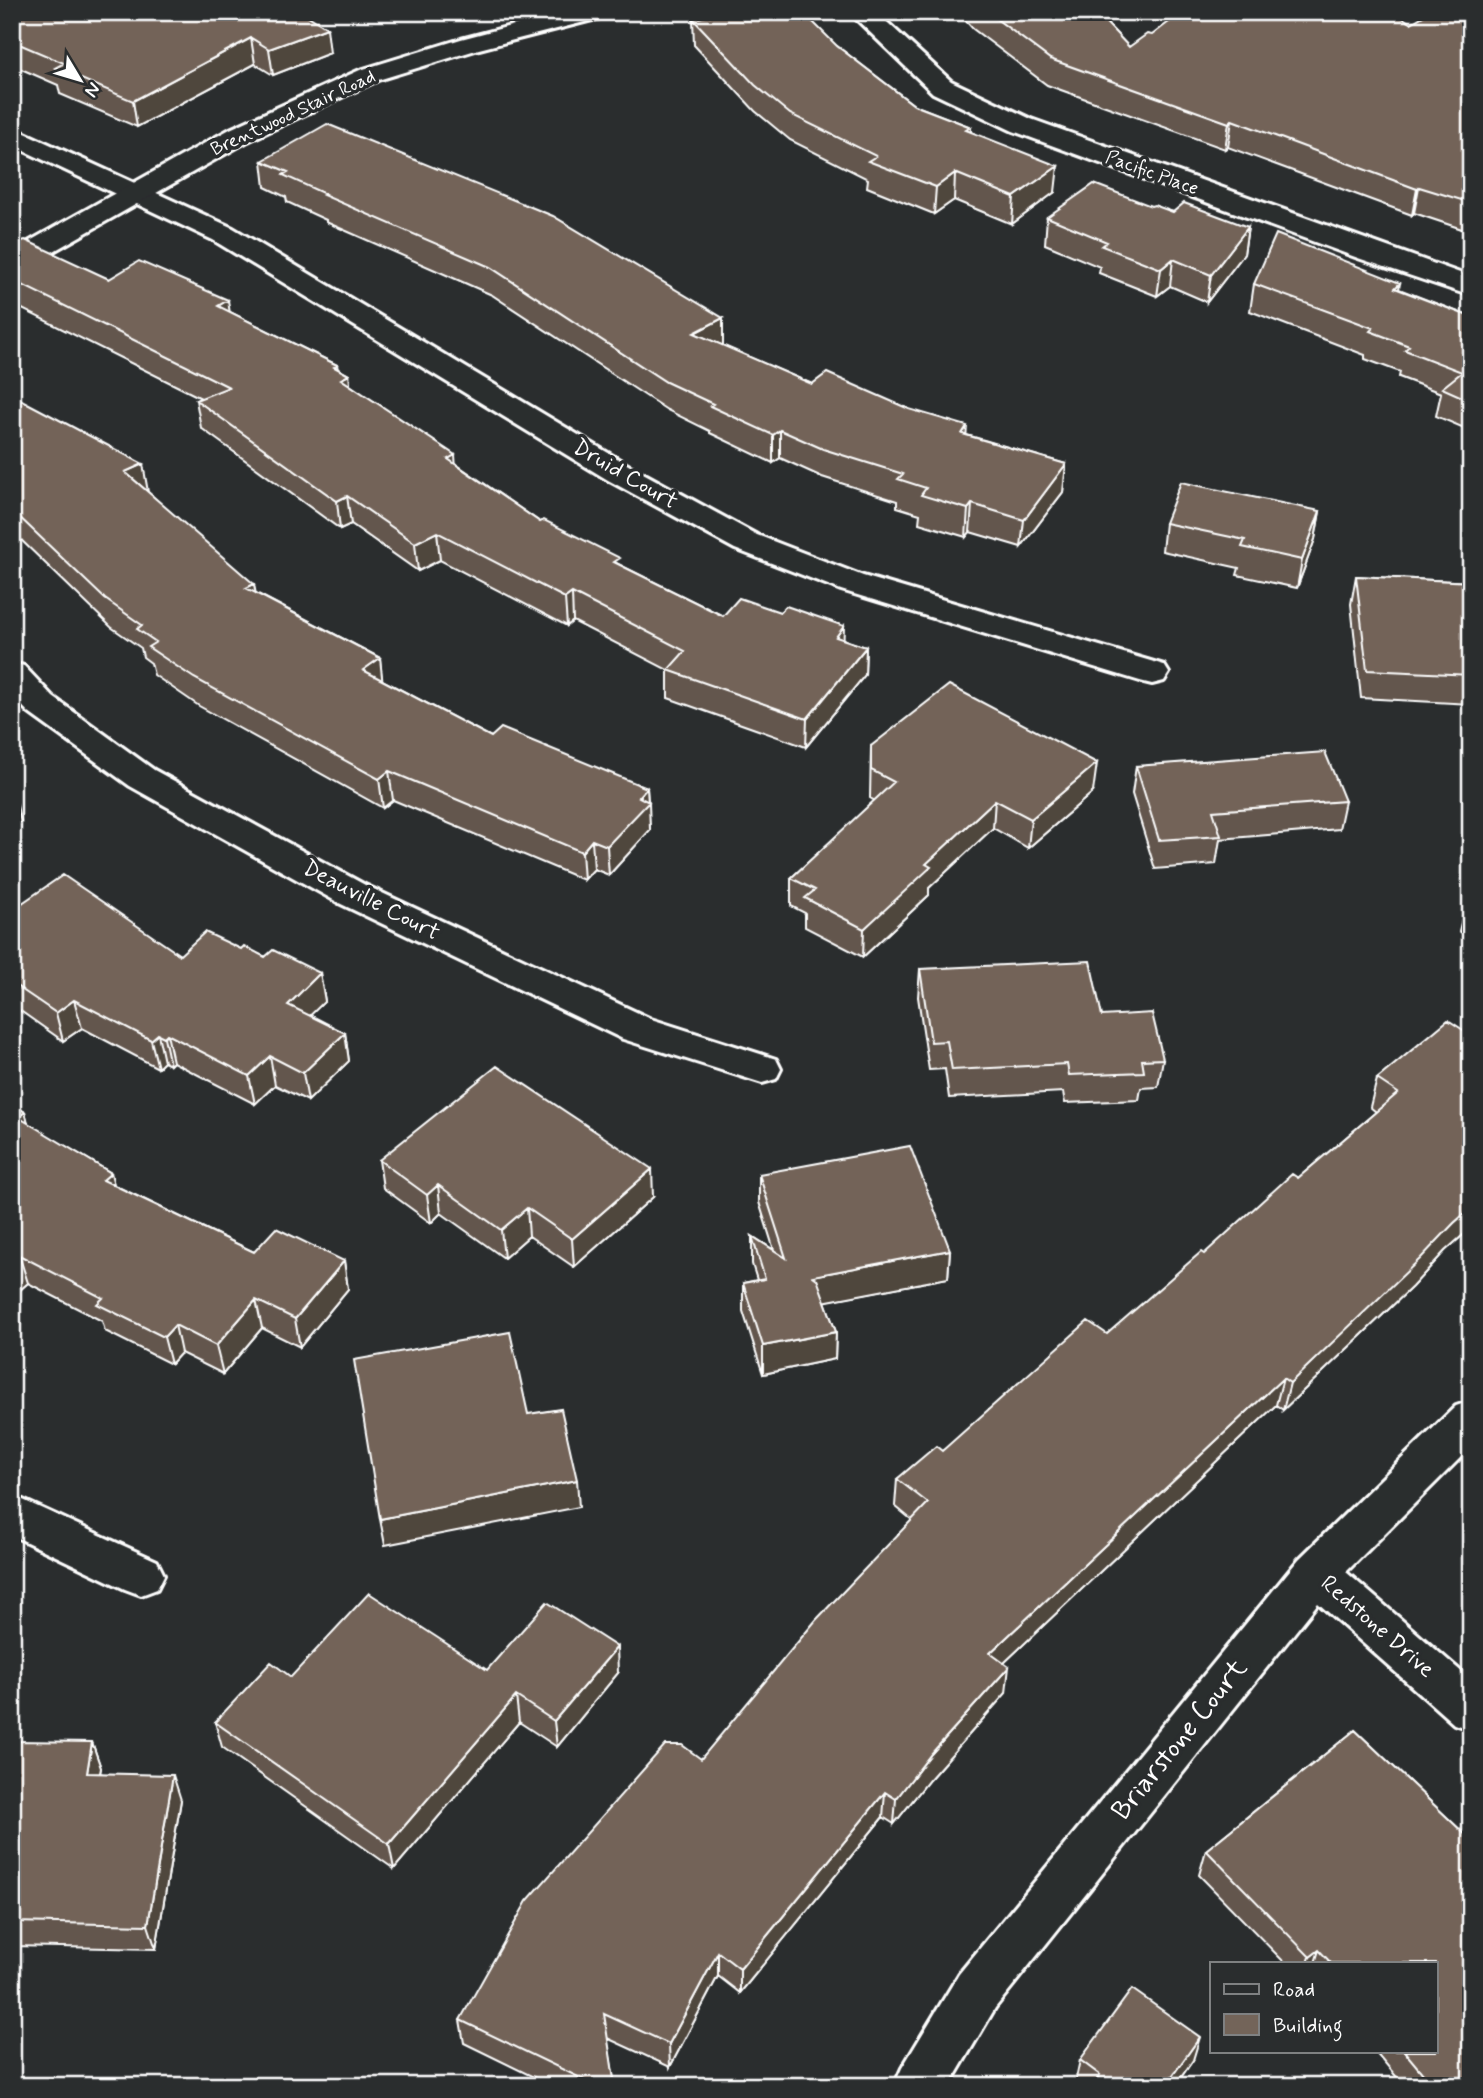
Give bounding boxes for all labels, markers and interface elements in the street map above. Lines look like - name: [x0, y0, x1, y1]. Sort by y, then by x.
- north arrow: [46, 46, 116, 116]
- street label: Brentwood Stair Road: [207, 64, 379, 162]
- text: N: [78, 77, 106, 102]
- street label: Pacific Place: [1102, 145, 1202, 201]
- street label: Druid Court: [567, 433, 683, 517]
- street label: Deauville Court: [297, 854, 445, 948]
- street label: Redstone Drive: [1314, 1569, 1440, 1685]
- street label: Briarstone Court: [1104, 1651, 1257, 1828]
- legend: [1210, 1962, 1438, 2052]
- text: Road: [1273, 1976, 1315, 2004]
- text: Building: [1273, 2012, 1343, 2042]

